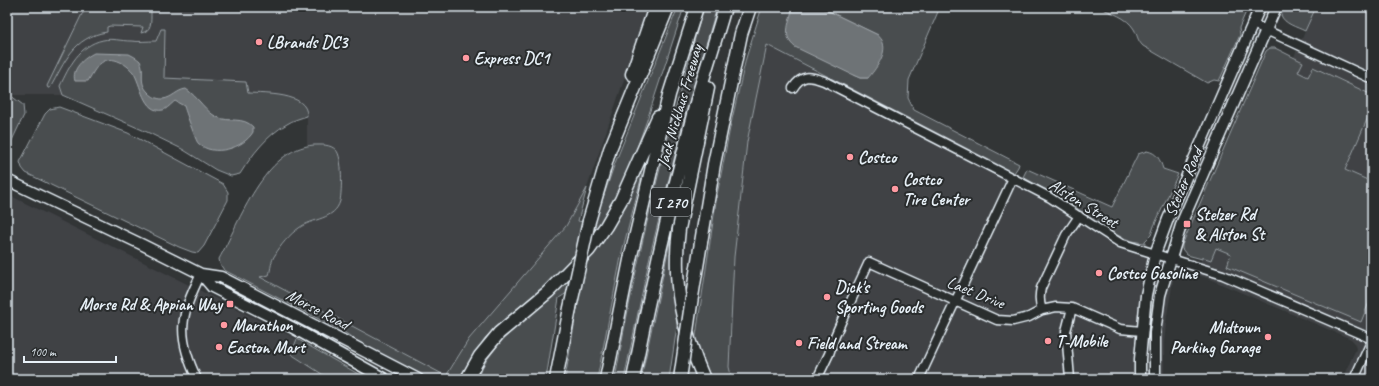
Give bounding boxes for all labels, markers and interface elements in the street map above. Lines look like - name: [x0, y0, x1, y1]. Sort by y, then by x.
- place label: LBrands DC3: [267, 32, 349, 53]
- marker: LBrands DC3: [254, 37, 264, 47]
- street label: Jack Nicklaus Freeway: [652, 41, 707, 171]
- place label: Express DC1: [474, 48, 552, 69]
- marker: Express DC1: [461, 53, 471, 63]
- street label: Stelzer Road: [1160, 142, 1209, 220]
- place label: Costco: [858, 147, 898, 168]
- marker: Costco: [845, 152, 855, 162]
- place label: Costco Tire Center: [903, 169, 971, 210]
- street label: Alston Street: [1045, 174, 1124, 234]
- marker: Costco Tire Center: [890, 184, 900, 194]
- road number: I 270: [651, 188, 691, 216]
- place label: Stelzer Rd & Alston St: [1195, 204, 1266, 245]
- marker: Stelzer Rd & Alston St: [1182, 219, 1192, 229]
- place label: Costco Gasoline: [1107, 263, 1198, 284]
- marker: Costco Gasoline: [1094, 268, 1104, 278]
- street label: Laet Drive: [944, 271, 1009, 314]
- place label: Dick's Sporting Goods: [835, 277, 925, 318]
- street label: Morse Road: [283, 284, 355, 336]
- marker: Dick's Sporting Goods: [822, 292, 832, 302]
- place label: Morse Rd & Appian Way: [80, 294, 224, 315]
- marker: Morse Rd & Appian Way: [225, 299, 235, 309]
- place label: Marathon: [232, 315, 294, 336]
- place label: Midtown Parking Garage: [1170, 317, 1261, 358]
- marker: Marathon: [219, 320, 229, 330]
- place label: T-Mobile: [1056, 331, 1109, 352]
- marker: Midtown Parking Garage: [1263, 332, 1273, 342]
- place label: Field and Stream: [807, 333, 908, 354]
- marker: T-Mobile: [1043, 336, 1053, 346]
- place label: Easton Mart: [227, 337, 307, 358]
- scale bar: [24, 338, 116, 364]
- marker: Field and Stream: [794, 338, 804, 348]
- marker: Easton Mart: [214, 342, 224, 352]
- text: 100 m: [30, 344, 57, 360]

